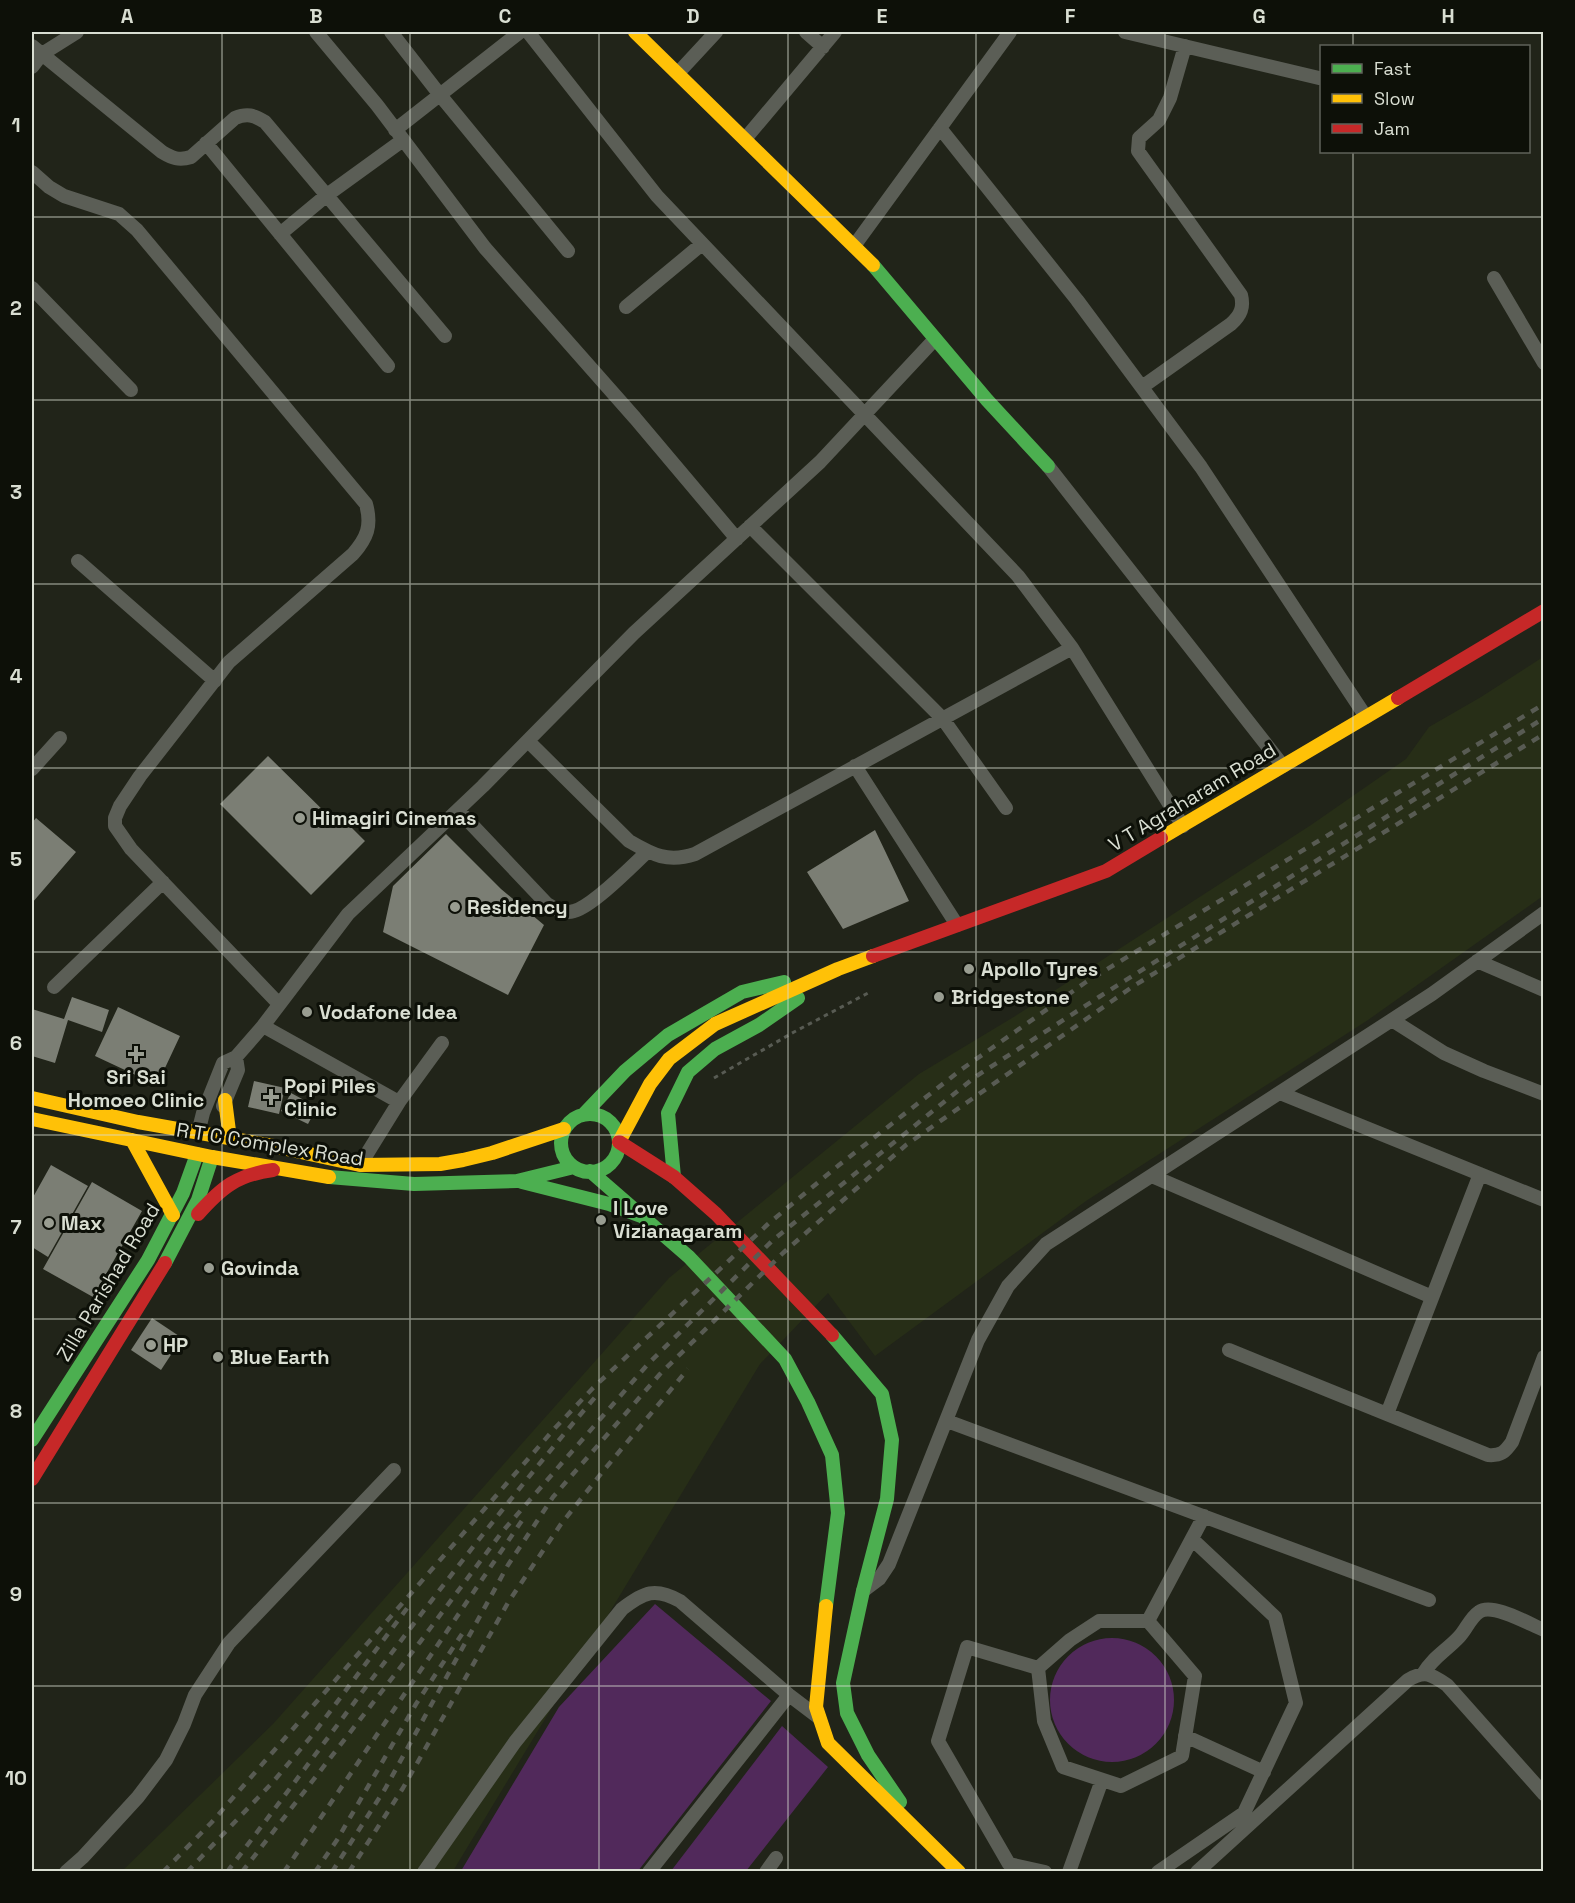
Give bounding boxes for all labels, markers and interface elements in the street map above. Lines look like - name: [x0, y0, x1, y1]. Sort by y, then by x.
- text: A: [121, 3, 134, 29]
- text: B: [309, 3, 323, 29]
- text: C: [499, 3, 512, 29]
- text: D: [686, 3, 700, 29]
- text: E: [876, 3, 888, 29]
- text: F: [1065, 3, 1076, 29]
- text: G: [1252, 3, 1266, 29]
- text: H: [1441, 3, 1455, 29]
- legend: [1320, 45, 1530, 153]
- text: Fast: [1374, 57, 1411, 80]
- text: Slow: [1374, 87, 1415, 110]
- text: 1: [11, 112, 21, 138]
- text: Jam: [1374, 117, 1410, 140]
- text: 2: [10, 295, 22, 321]
- text: 3: [10, 479, 22, 505]
- text: 4: [10, 663, 23, 689]
- street label: V T Agraharam Road: [1103, 737, 1281, 857]
- place label: Himagiri Cinemas: [312, 805, 476, 831]
- marker: Himagiri Cinemas: [293, 811, 307, 825]
- text: 5: [10, 846, 22, 872]
- place label: Residency: [467, 894, 568, 920]
- marker: Residency: [448, 900, 462, 914]
- place label: Apollo Tyres: [981, 956, 1098, 982]
- marker: Apollo Tyres: [962, 962, 976, 976]
- place label: Bridgestone: [951, 984, 1070, 1010]
- marker: Bridgestone: [932, 990, 946, 1004]
- place label: Vodafone Idea: [319, 999, 458, 1025]
- marker: Vodafone Idea: [300, 1005, 314, 1019]
- text: 6: [10, 1030, 22, 1056]
- marker: Sri Sai Homoeo Clinic: [127, 1045, 145, 1063]
- place label: Sri Sai Homoeo Clinic: [68, 1064, 204, 1113]
- place label: Popi Piles Clinic: [284, 1073, 376, 1122]
- marker: Popi Piles Clinic: [262, 1088, 280, 1106]
- street label: R T C Complex Road: [175, 1116, 365, 1172]
- place label: I Love Vizianagaram: [613, 1195, 742, 1244]
- street label: Zilla Parishad Road: [51, 1198, 165, 1366]
- place label: Max: [61, 1210, 102, 1236]
- marker: I Love Vizianagaram: [594, 1213, 608, 1227]
- text: 7: [10, 1214, 22, 1240]
- marker: Max: [42, 1216, 56, 1230]
- place label: Govinda: [221, 1255, 300, 1281]
- marker: Govinda: [202, 1261, 216, 1275]
- place label: HP: [163, 1332, 188, 1358]
- marker: HP: [144, 1338, 158, 1352]
- place label: Blue Earth: [230, 1344, 330, 1370]
- marker: Blue Earth: [211, 1350, 225, 1364]
- text: 8: [10, 1398, 22, 1424]
- text: 9: [10, 1581, 22, 1607]
- text: 10: [5, 1765, 27, 1791]

